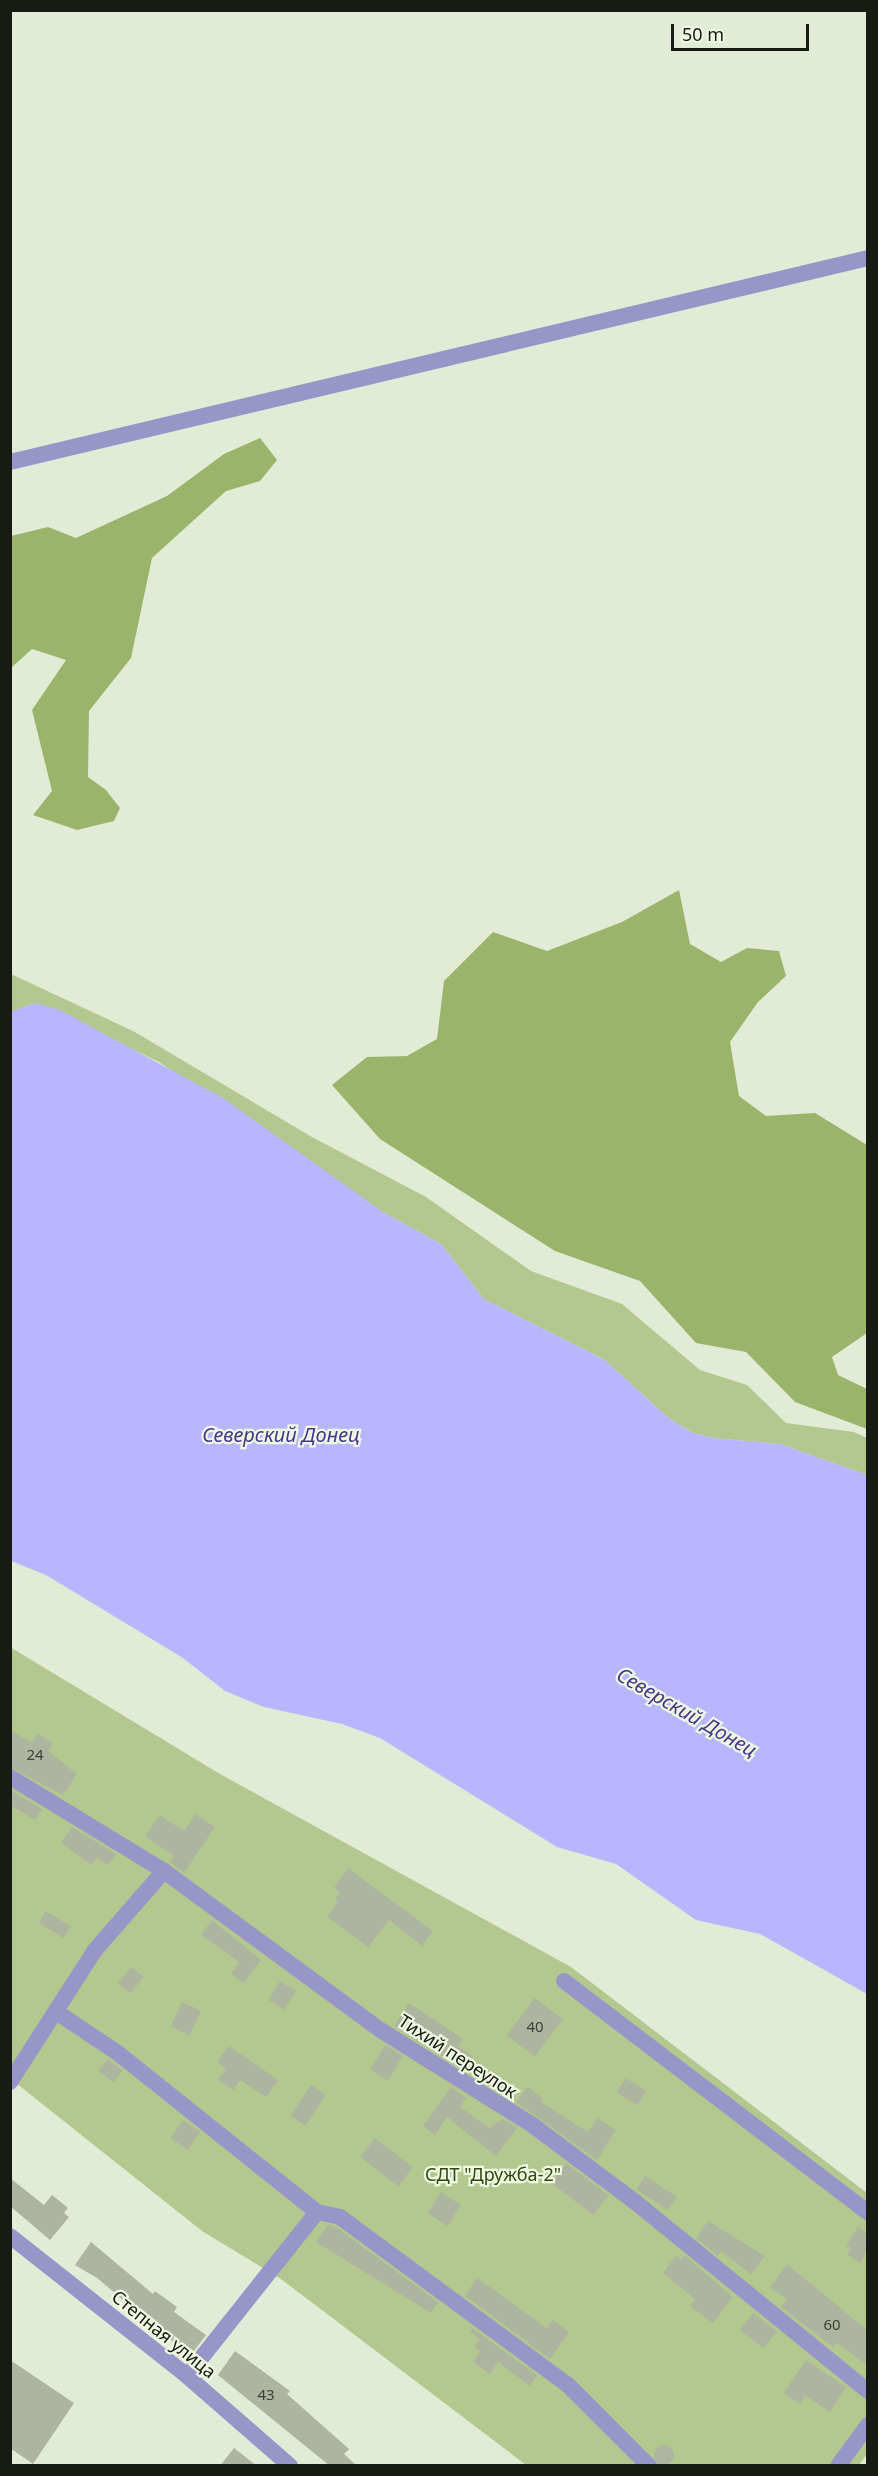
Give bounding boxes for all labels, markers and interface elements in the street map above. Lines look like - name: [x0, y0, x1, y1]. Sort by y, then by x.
- scale bar: [674, 12, 812, 50]
- text: 50 m: [682, 22, 724, 46]
- water label: Северский Донец: [202, 1422, 360, 1446]
- water label: Северский Донец: [613, 1662, 761, 1762]
- house number: 24: [26, 1746, 44, 1764]
- street label: Тихий переулок: [395, 2010, 521, 2102]
- house number: 40: [526, 2018, 544, 2036]
- park label: СДТ "Дружба-2": [425, 2163, 561, 2185]
- street label: Степная улица: [108, 2285, 220, 2383]
- house number: 60: [823, 2316, 841, 2334]
- house number: 43: [257, 2386, 275, 2404]

